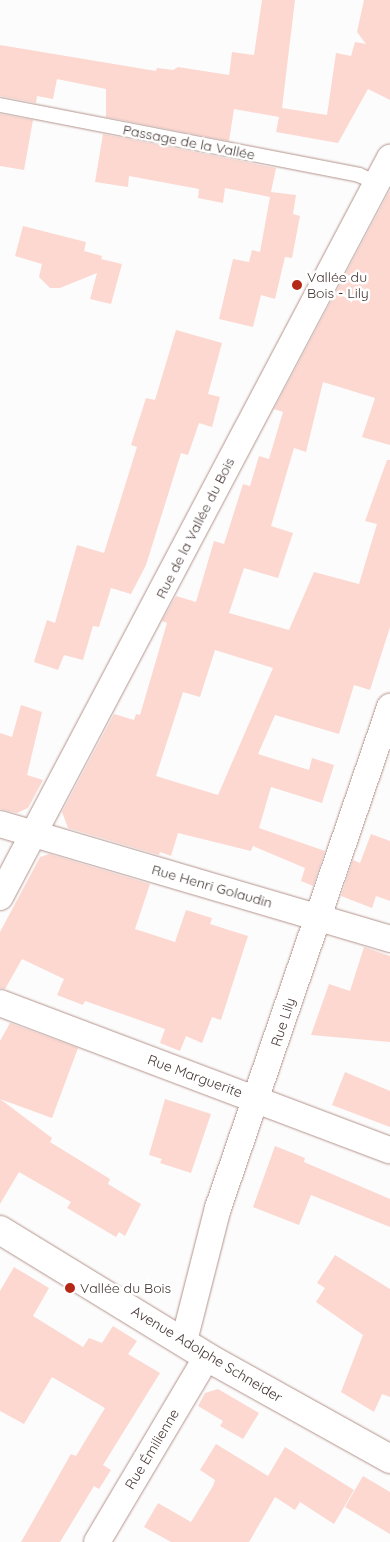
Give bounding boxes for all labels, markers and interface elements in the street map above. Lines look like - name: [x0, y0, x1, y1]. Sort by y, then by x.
- street label: Passage de la Vallée: [122, 121, 256, 163]
- place label: Vallée du Bois - Lily: [307, 269, 369, 302]
- marker: Vallée du Bois - Lily: [291, 279, 303, 291]
- street label: Rue de la Vallée du Bois: [152, 455, 238, 601]
- street label: Rue Henri Golaudin: [150, 861, 274, 911]
- street label: Rue Lily: [267, 995, 299, 1049]
- street label: Rue Marguerite: [145, 1051, 245, 1101]
- place label: Vallée du Bois: [80, 1280, 171, 1296]
- marker: Vallée du Bois: [64, 1282, 76, 1294]
- street label: Avenue Adolphe Schneider: [129, 1302, 285, 1406]
- street label: Rue Émilienne: [121, 1406, 183, 1492]

